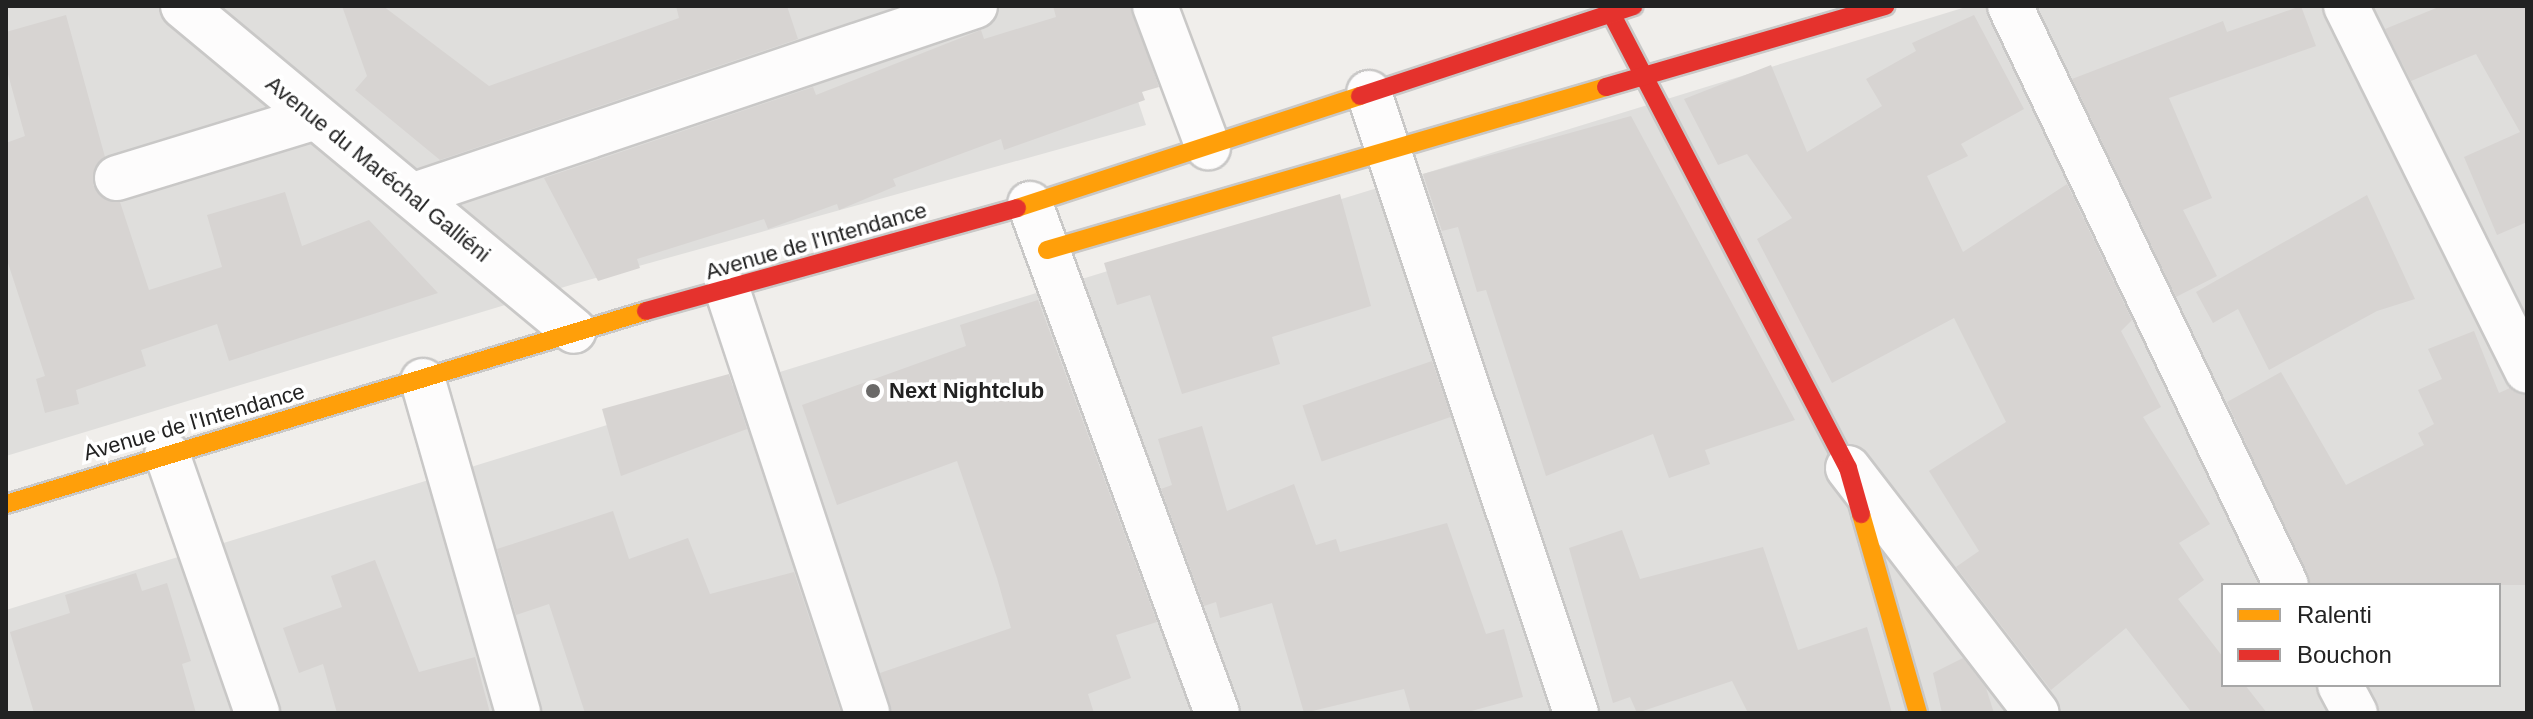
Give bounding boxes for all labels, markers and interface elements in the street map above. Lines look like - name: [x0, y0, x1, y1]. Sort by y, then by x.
- street label: Avenue du Maréchal Galliéni: [261, 70, 495, 268]
- street label: Avenue de l'Intendance: [702, 197, 930, 285]
- street label: Avenue de l'Intendance: [80, 378, 308, 466]
- place label: Next Nightclub: [889, 378, 1044, 404]
- marker: Next Nightclub: [864, 382, 882, 400]
- legend: [2221, 583, 2501, 687]
- text: Ralenti: [2297, 601, 2372, 628]
- text: Bouchon: [2297, 641, 2392, 668]

